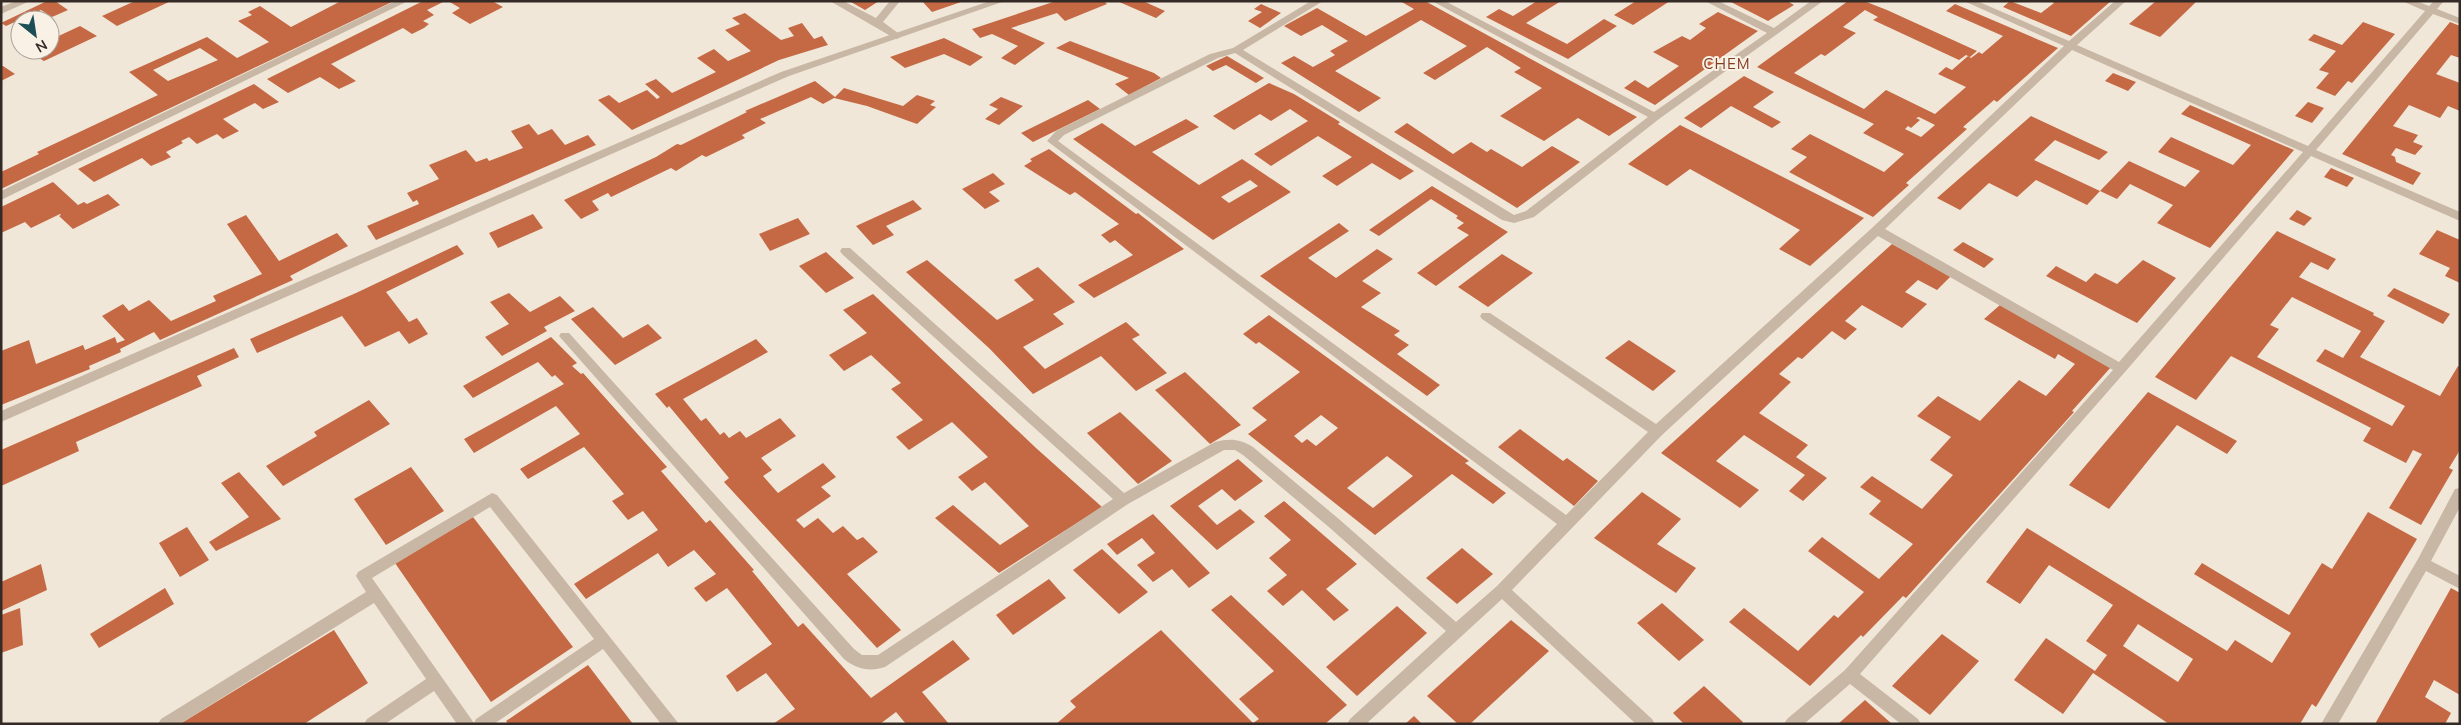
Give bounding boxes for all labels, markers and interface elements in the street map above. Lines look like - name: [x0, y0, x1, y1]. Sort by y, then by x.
- north arrow: [10, 10, 60, 60]
- text: N: [32, 36, 51, 57]
- district label: CHEM: [1703, 54, 1751, 73]

